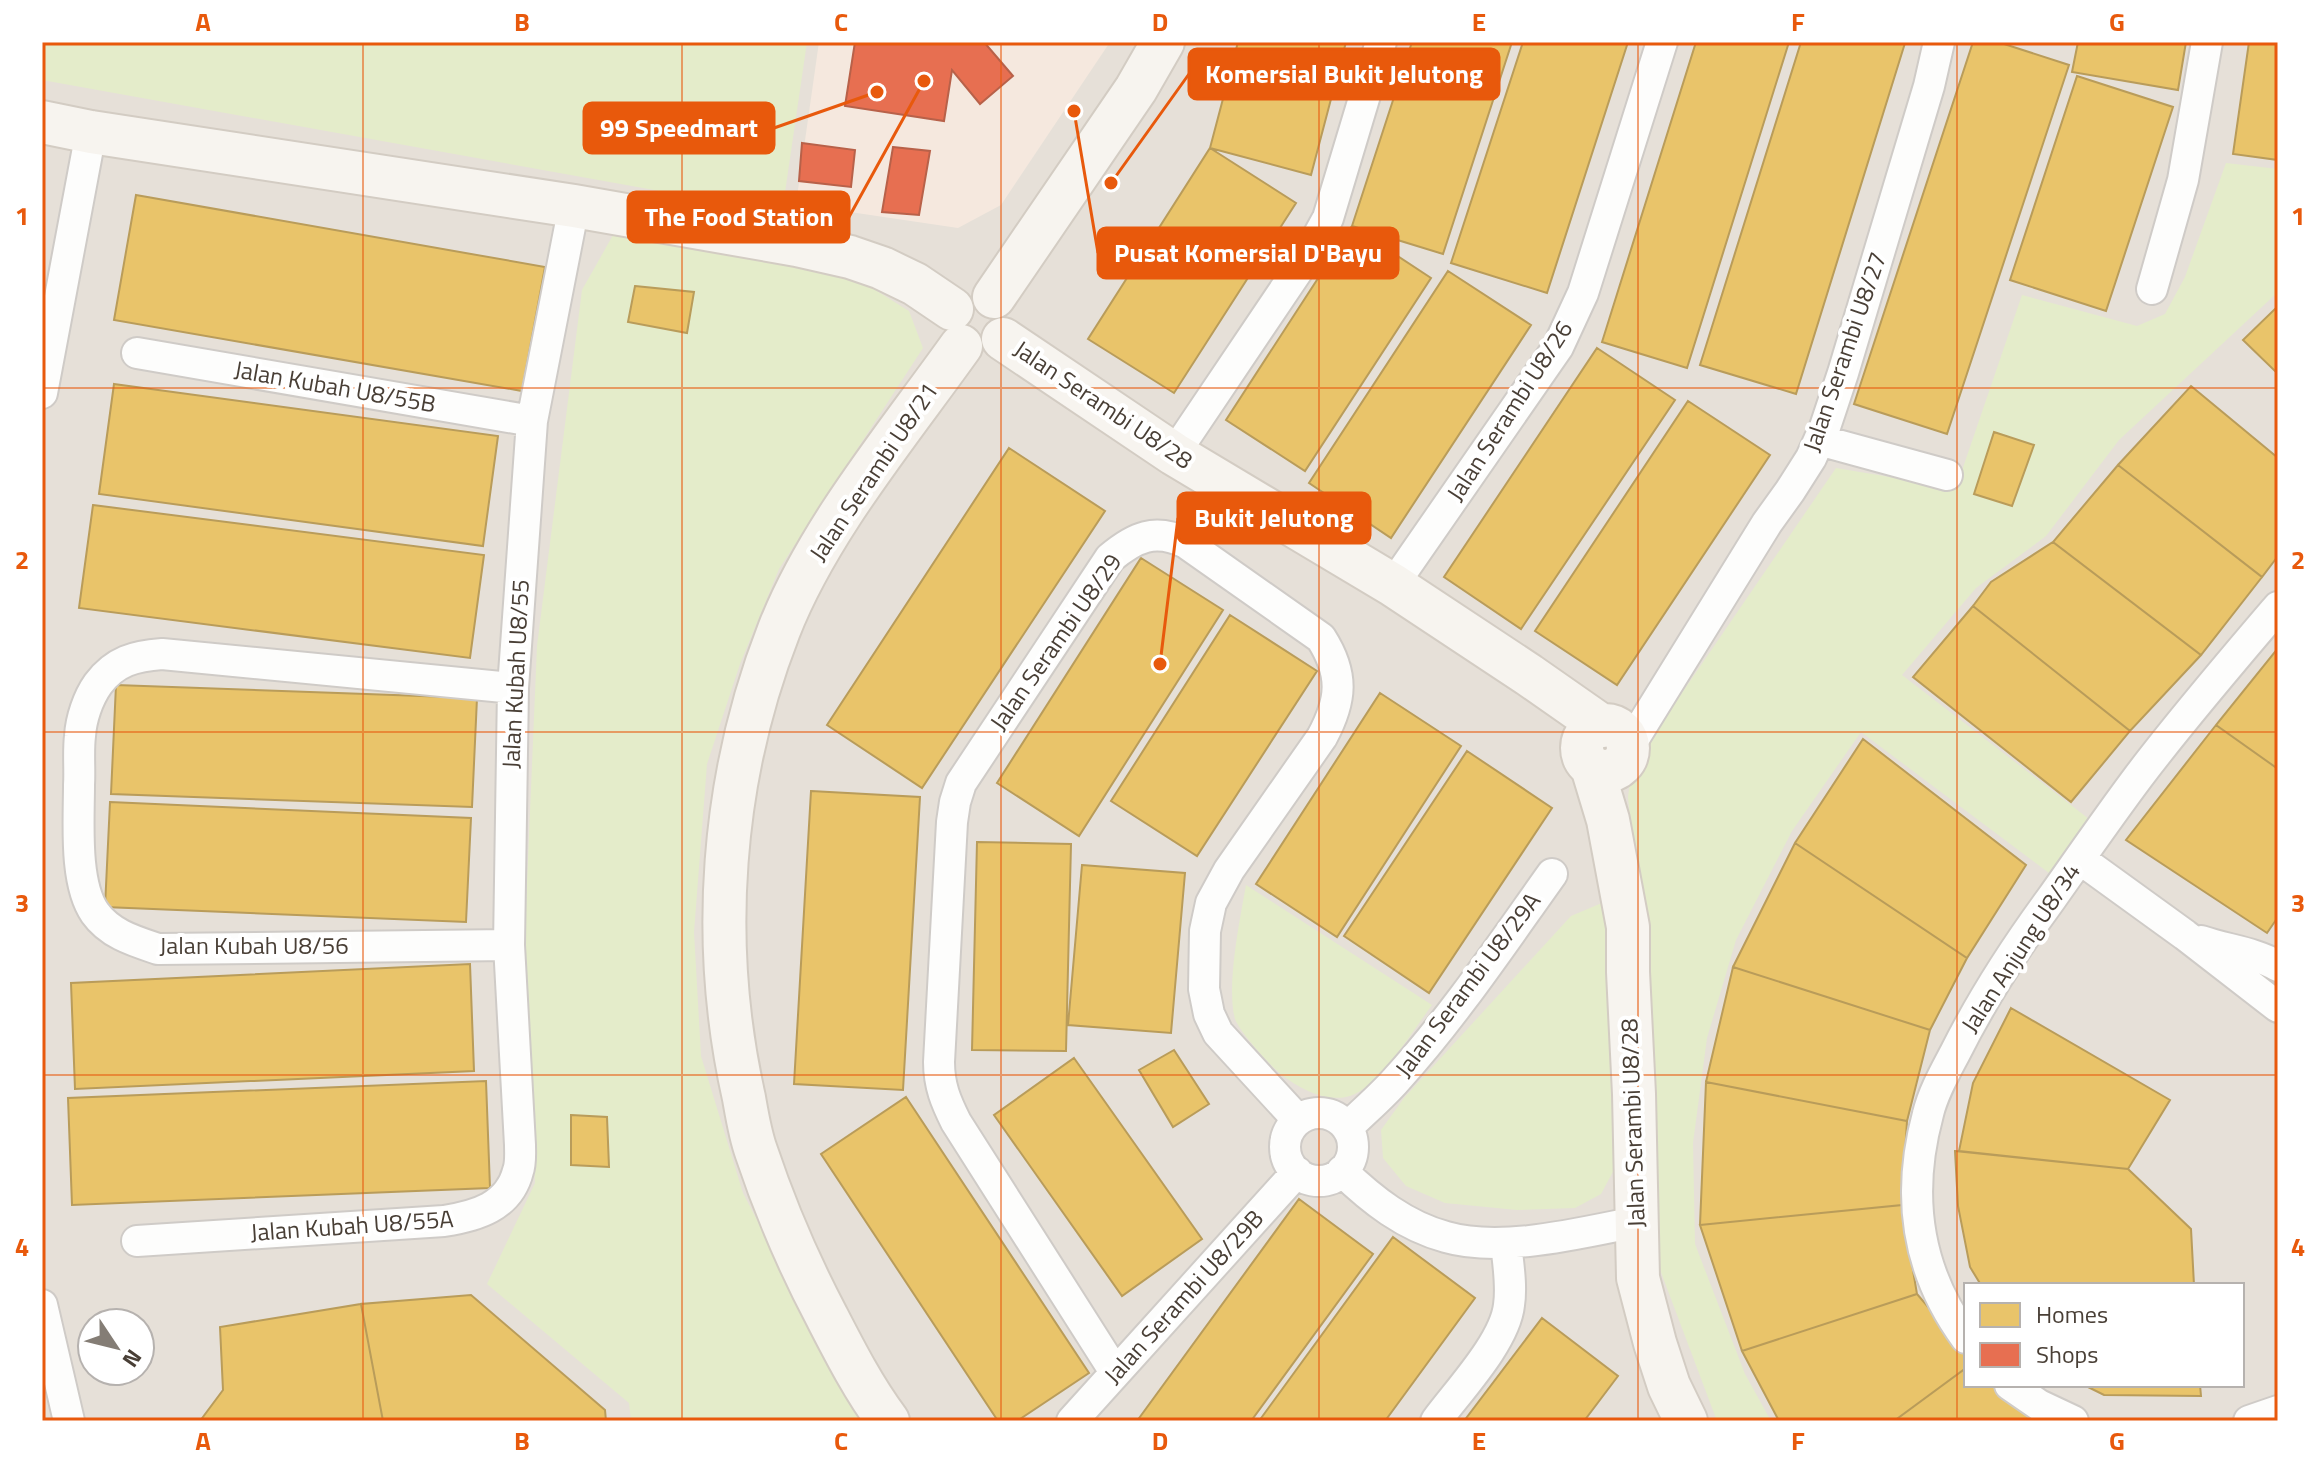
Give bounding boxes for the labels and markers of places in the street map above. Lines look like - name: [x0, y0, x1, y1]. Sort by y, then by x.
- callout: Komersial Bukit Jelutong: [1189, 49, 1499, 99]
- callout: 99 Speedmart: [584, 103, 774, 153]
- callout: The Food Station: [628, 192, 849, 242]
- callout: Pusat Komersial D'Bayu: [1098, 228, 1398, 278]
- callout: Bukit Jelutong: [1178, 493, 1370, 543]

